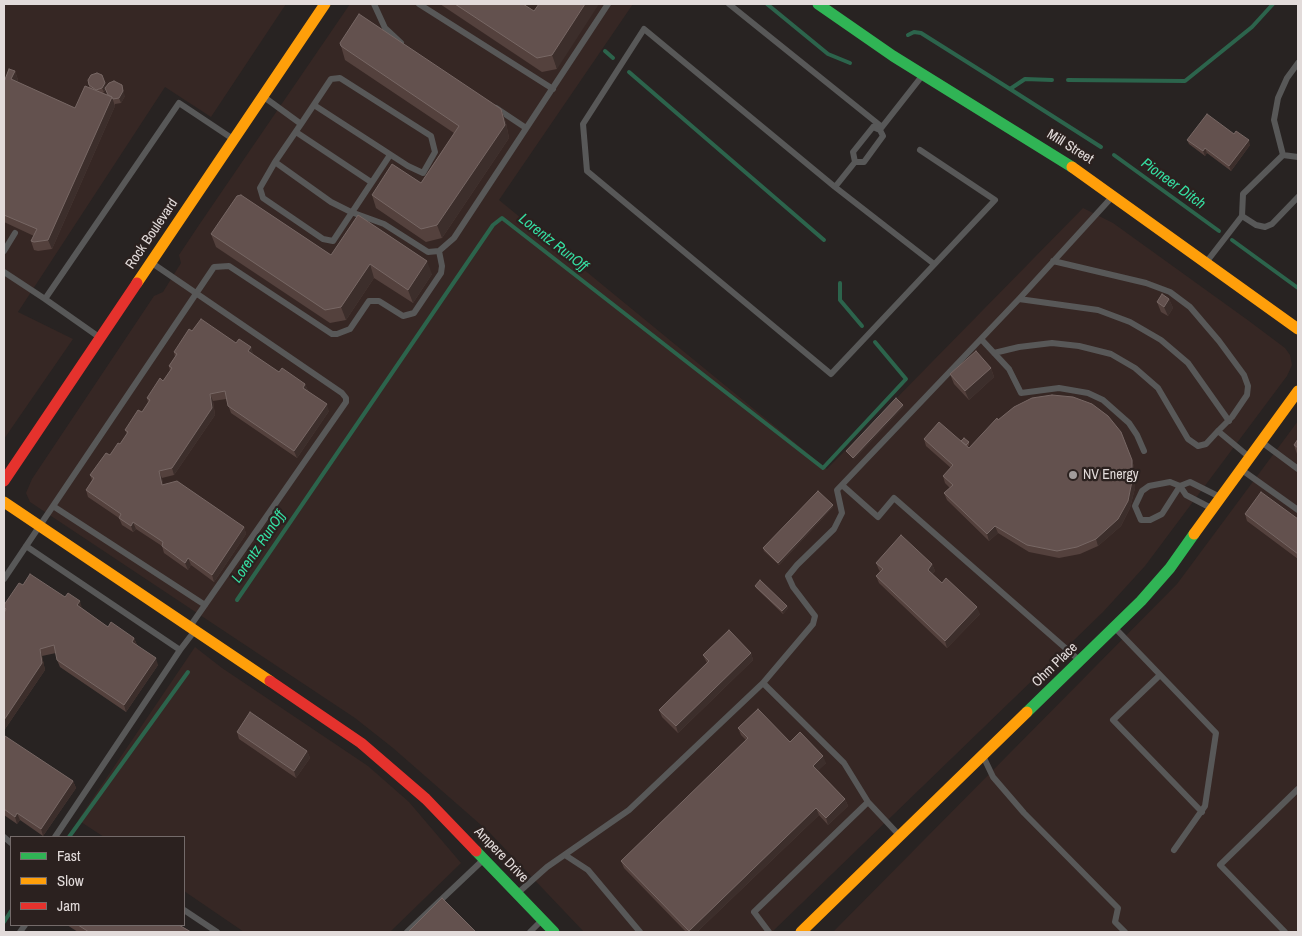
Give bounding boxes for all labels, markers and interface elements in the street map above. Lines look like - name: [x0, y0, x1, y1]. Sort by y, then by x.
- street label: Mill Street: [1044, 126, 1096, 168]
- water label: Pioneer Ditch: [1137, 155, 1209, 213]
- street label: Rock Boulevard: [122, 196, 182, 272]
- water label: Lorentz RunOff: [515, 210, 591, 276]
- place label: NV Energy: [1083, 467, 1139, 483]
- marker: NV Energy: [1067, 469, 1079, 481]
- water label: Lorentz RunOff: [228, 508, 290, 586]
- street label: Ohm Place: [1029, 639, 1081, 691]
- street label: Ampere Drive: [470, 824, 532, 886]
- legend: [10, 836, 185, 926]
- text: Fast: [57, 845, 80, 866]
- text: Slow: [57, 870, 84, 891]
- text: Jam: [57, 895, 80, 916]

